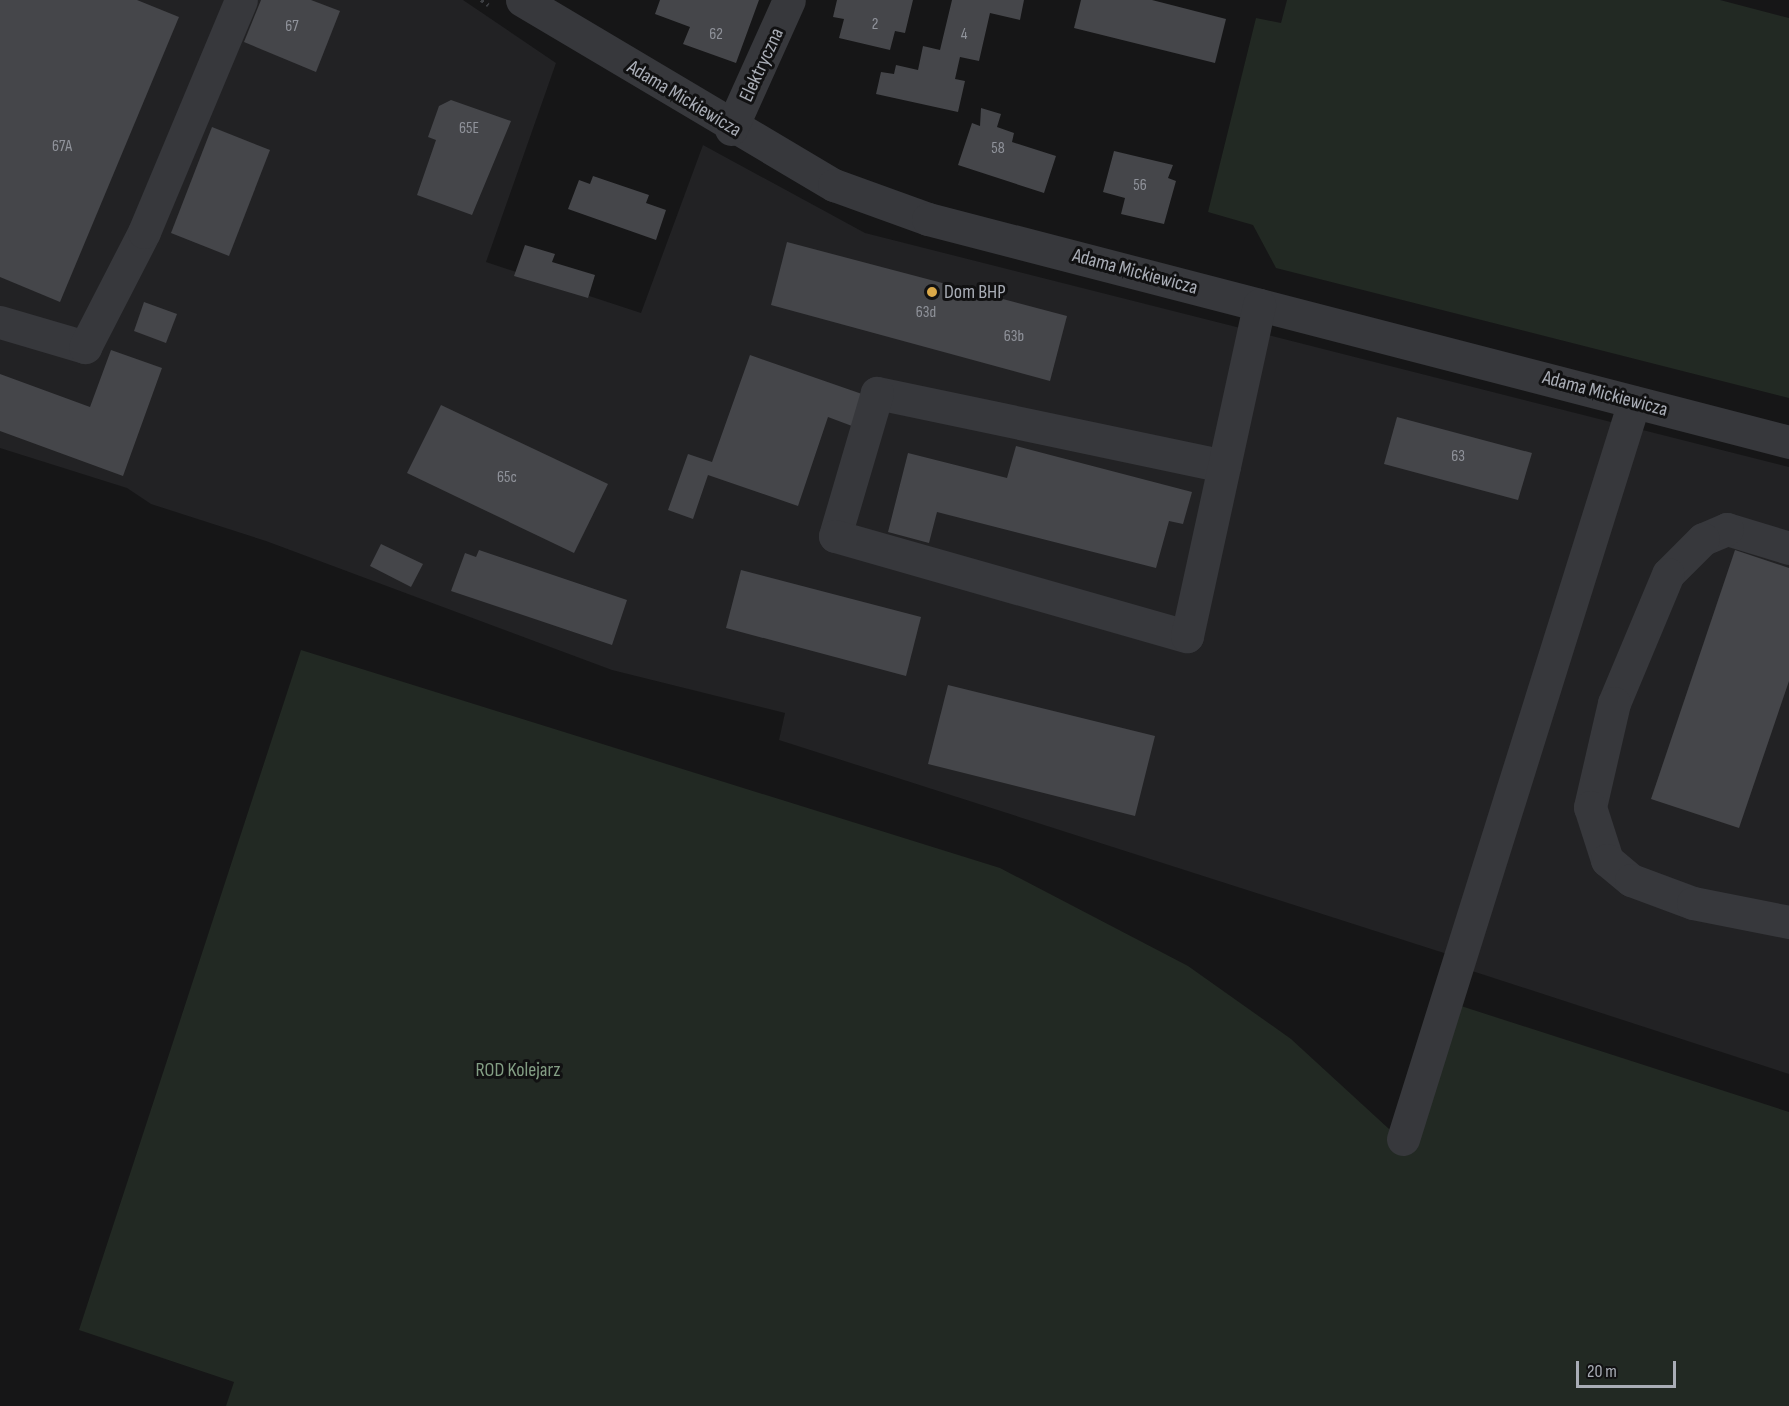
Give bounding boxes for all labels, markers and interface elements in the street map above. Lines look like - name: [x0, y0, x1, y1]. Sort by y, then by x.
- house number: 2: [872, 15, 878, 35]
- house number: 67: [285, 17, 299, 37]
- street label: Elektryczna: [735, 24, 789, 106]
- house number: 62: [709, 25, 723, 45]
- house number: 4: [961, 25, 967, 45]
- street label: Adama Mickiewicza: [623, 56, 745, 142]
- house number: 65E: [459, 119, 479, 139]
- house number: 67A: [52, 137, 72, 157]
- house number: 58: [991, 139, 1005, 159]
- house number: 56: [1133, 176, 1147, 196]
- street label: Adama Mickiewicza: [1070, 244, 1200, 300]
- place label: Dom BHP: [944, 280, 1006, 304]
- marker: Dom BHP: [925, 285, 939, 299]
- house number: 63d: [916, 303, 936, 323]
- house number: 63b: [1004, 327, 1024, 347]
- street label: Adama Mickiewicza: [1540, 366, 1670, 422]
- house number: 63: [1451, 447, 1465, 467]
- house number: 65c: [497, 468, 517, 488]
- park label: ROD Kolejarz: [476, 1058, 560, 1082]
- scale bar: [1579, 1349, 1680, 1387]
- text: 20 m: [1587, 1361, 1617, 1382]

